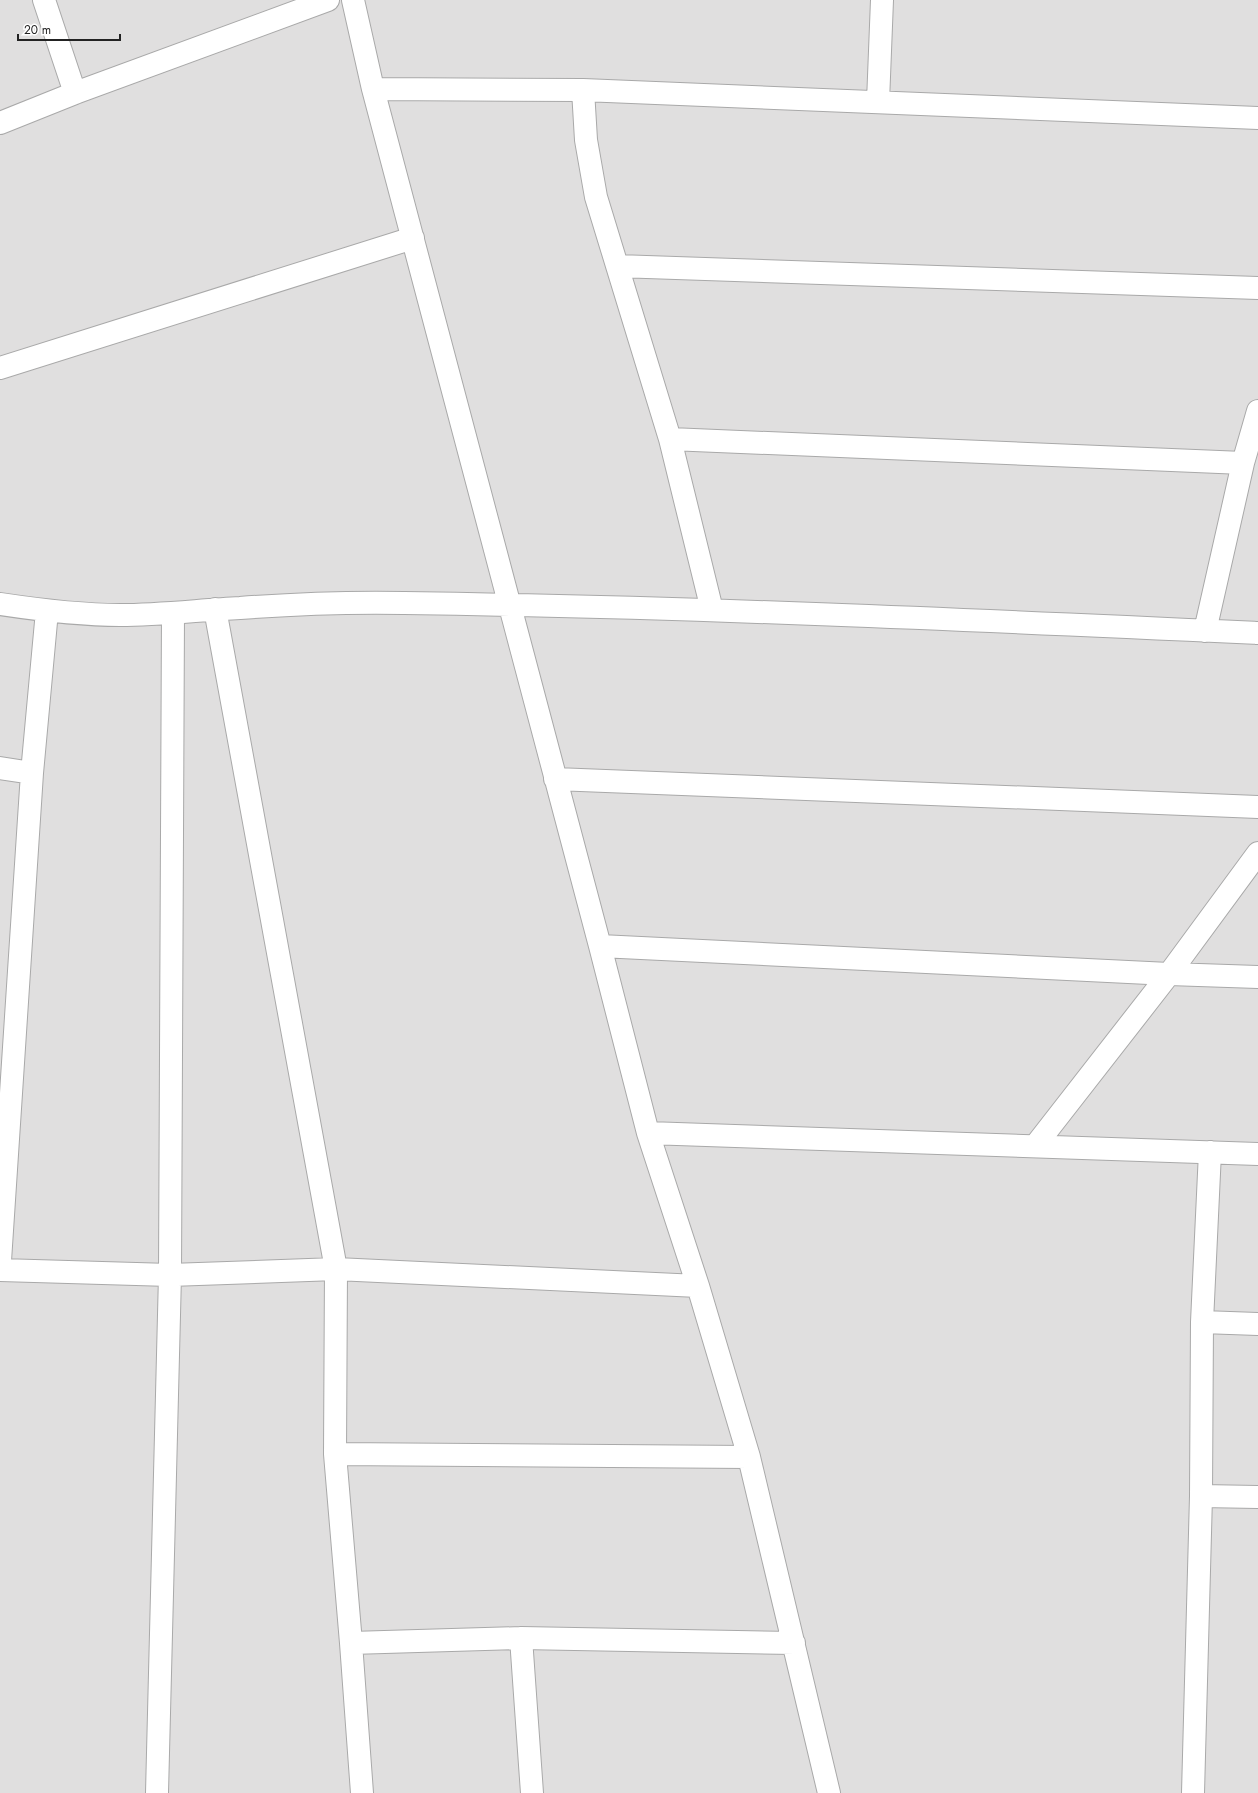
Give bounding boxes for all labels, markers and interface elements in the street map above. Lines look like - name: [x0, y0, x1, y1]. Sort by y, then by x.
- scale bar: [18, 16, 120, 42]
- text: 20 m: [24, 21, 51, 39]

